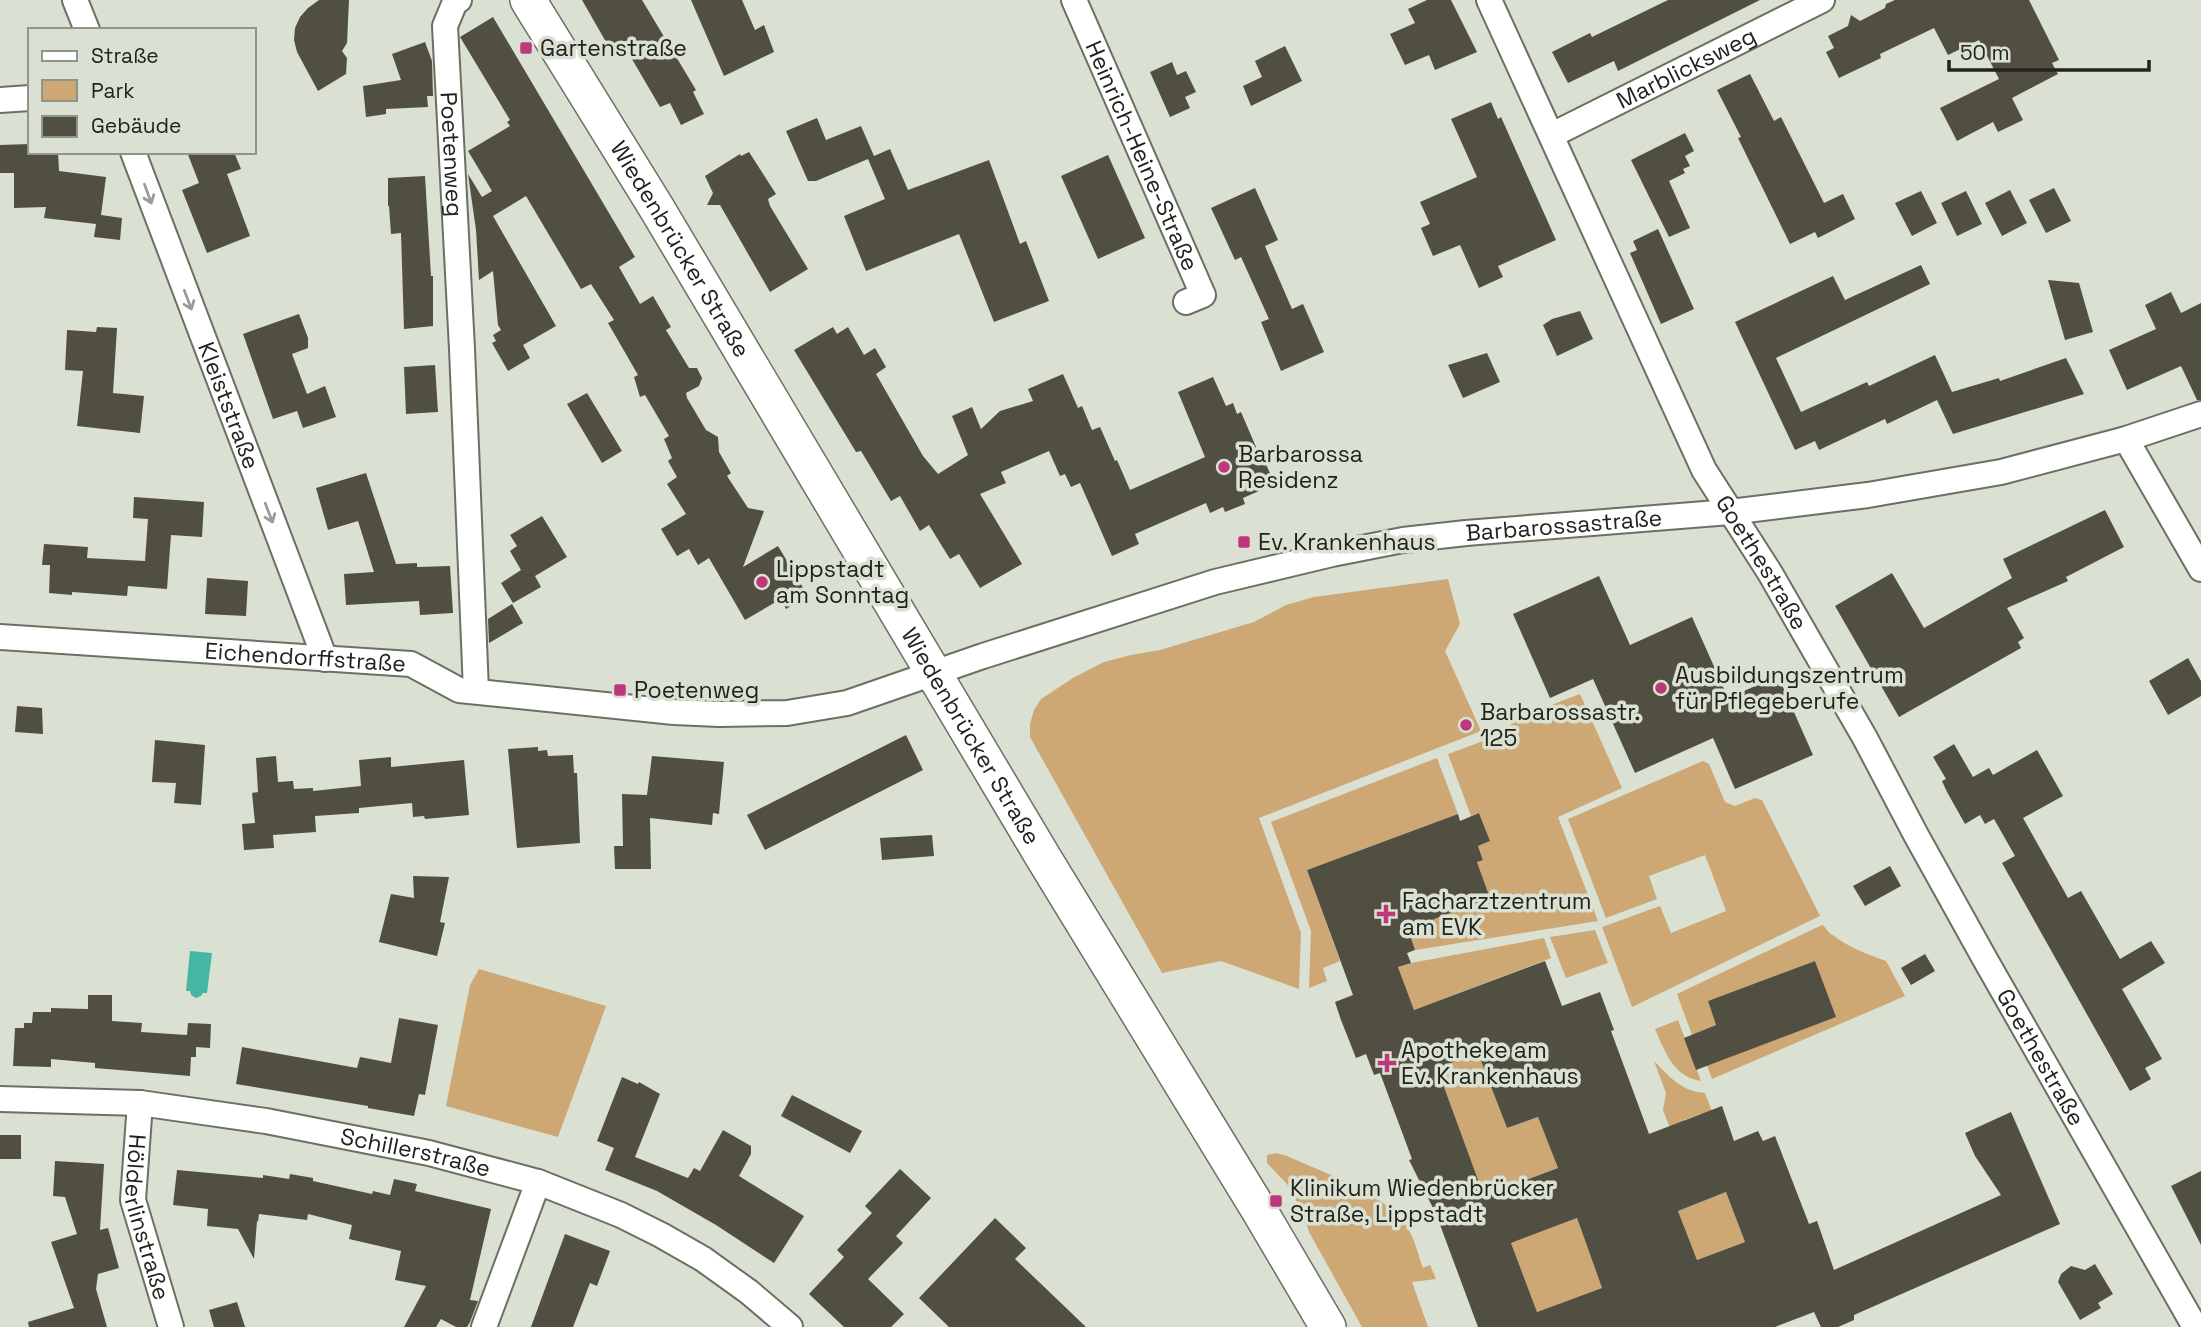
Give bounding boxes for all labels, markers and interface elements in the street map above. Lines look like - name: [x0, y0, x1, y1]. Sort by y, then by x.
- street label: Marblicksweg: [1611, 20, 1761, 115]
- legend: [28, 28, 256, 154]
- scale bar: [1949, 28, 2148, 72]
- place label: Gartenstraße: [540, 33, 687, 63]
- street label: Heinrich-Heine-Straße: [1079, 36, 1206, 275]
- text: 50 m: [1960, 39, 2010, 66]
- marker: Gartenstraße: [518, 40, 534, 56]
- text: Straße: [91, 42, 159, 69]
- text: Park: [91, 77, 135, 104]
- street label: Poetenweg: [433, 91, 470, 218]
- text: Gebäude: [91, 112, 181, 139]
- street label: Wiedenbrücker Straße: [604, 135, 757, 363]
- one-way arrow: [143, 183, 155, 205]
- one-way arrow: [183, 289, 195, 311]
- street label: Kleiststraße: [191, 338, 267, 473]
- place label: Barbarossa Residenz: [1238, 439, 1363, 495]
- marker: Barbarossa Residenz: [1216, 459, 1232, 475]
- street label: Goethestraße: [1709, 489, 1815, 635]
- one-way arrow: [264, 501, 277, 523]
- street label: Barbarossastraße: [1464, 502, 1663, 548]
- place label: Ev. Krankenhaus: [1258, 527, 1436, 557]
- marker: Ev. Krankenhaus: [1236, 534, 1252, 550]
- place label: Lippstadt am Sonntag: [776, 554, 909, 610]
- marker: Lippstadt am Sonntag: [754, 574, 770, 590]
- street label: Wiedenbrücker Straße: [895, 622, 1047, 850]
- street label: Eichendorffstraße: [204, 635, 407, 679]
- place label: Ausbildungszentrum für Pflegeberufe: [1675, 660, 1904, 716]
- place label: Poetenweg: [634, 675, 759, 705]
- marker: Ausbildungszentrum für Pflegeberufe: [1653, 680, 1669, 696]
- marker: Poetenweg: [612, 682, 628, 698]
- place label: Barbarossastr. 125: [1480, 697, 1640, 753]
- marker: Barbarossastr. 125: [1458, 717, 1474, 733]
- place label: Facharztzentrum am EVK: [1402, 886, 1592, 942]
- marker: Facharztzentrum am EVK: [1376, 904, 1396, 924]
- street label: Goethestraße: [1990, 983, 2092, 1131]
- place label: Apotheke am Ev. Krankenhaus: [1401, 1035, 1579, 1091]
- marker: Apotheke am Ev. Krankenhaus: [1379, 1055, 1395, 1071]
- street label: Schillerstraße: [338, 1121, 494, 1184]
- street label: Hölderlinstraße: [118, 1133, 177, 1303]
- place label: Klinikum Wiedenbrücker Straße, Lippstadt: [1290, 1173, 1554, 1229]
- marker: Klinikum Wiedenbrücker Straße, Lippstadt: [1268, 1193, 1284, 1209]

